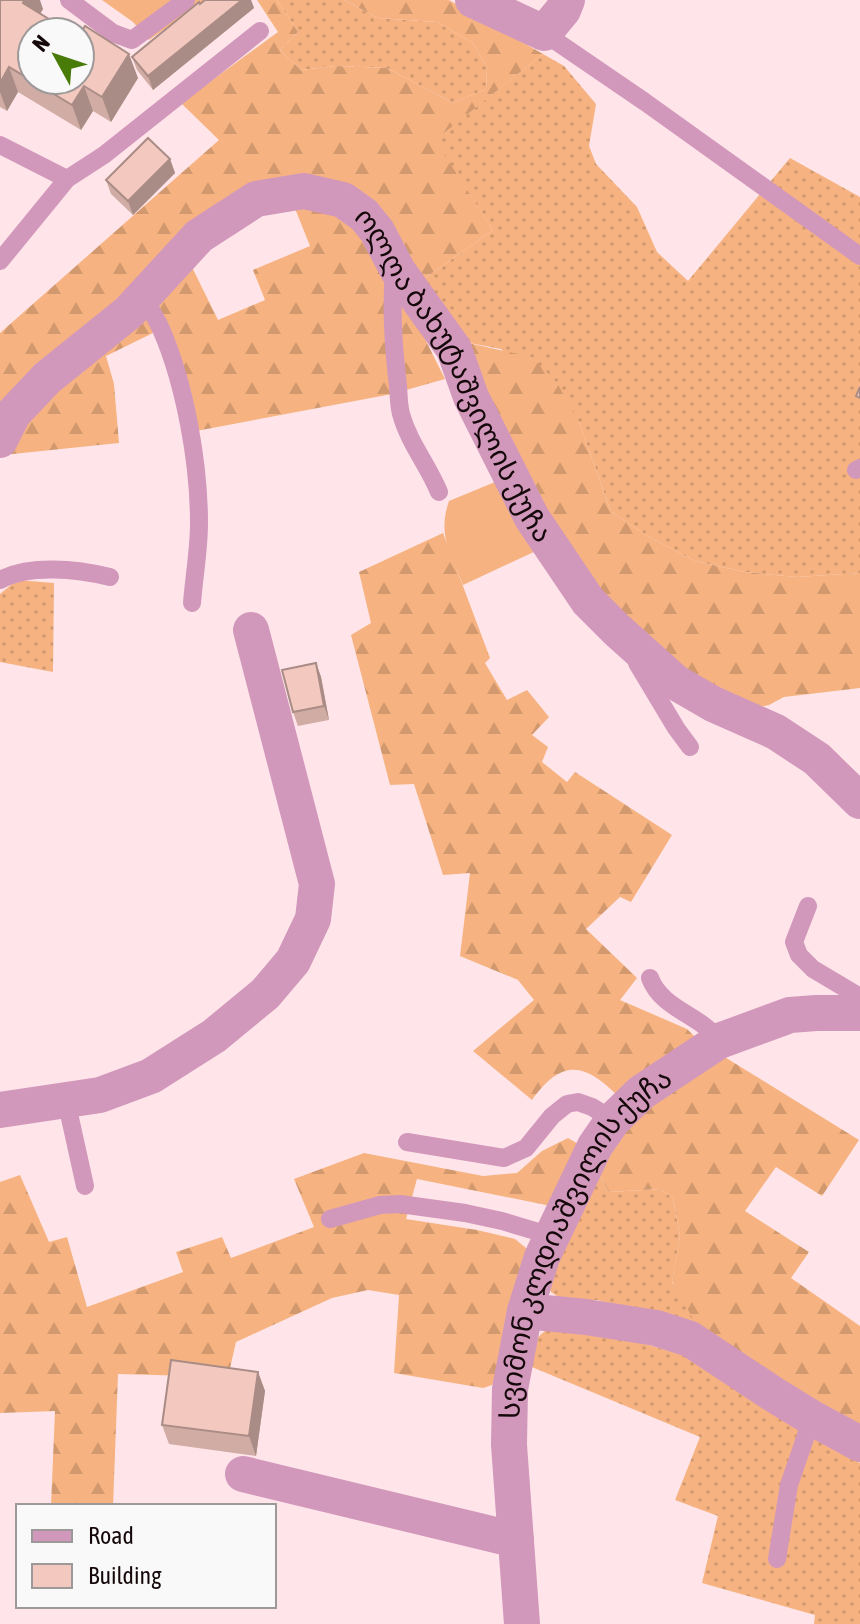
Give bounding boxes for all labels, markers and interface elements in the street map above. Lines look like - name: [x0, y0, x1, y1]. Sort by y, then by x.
- north arrow: [16, 16, 96, 96]
- text: N: [27, 30, 55, 56]
- street label: ოლღა ბახუტაშვილის ქუჩა: [348, 201, 560, 548]
- street label: სვიმონ კლდიაშვილის ქუჩა: [493, 1061, 677, 1419]
- legend: [16, 1504, 276, 1608]
- text: Road: [88, 1522, 134, 1549]
- text: Building: [88, 1562, 162, 1589]

